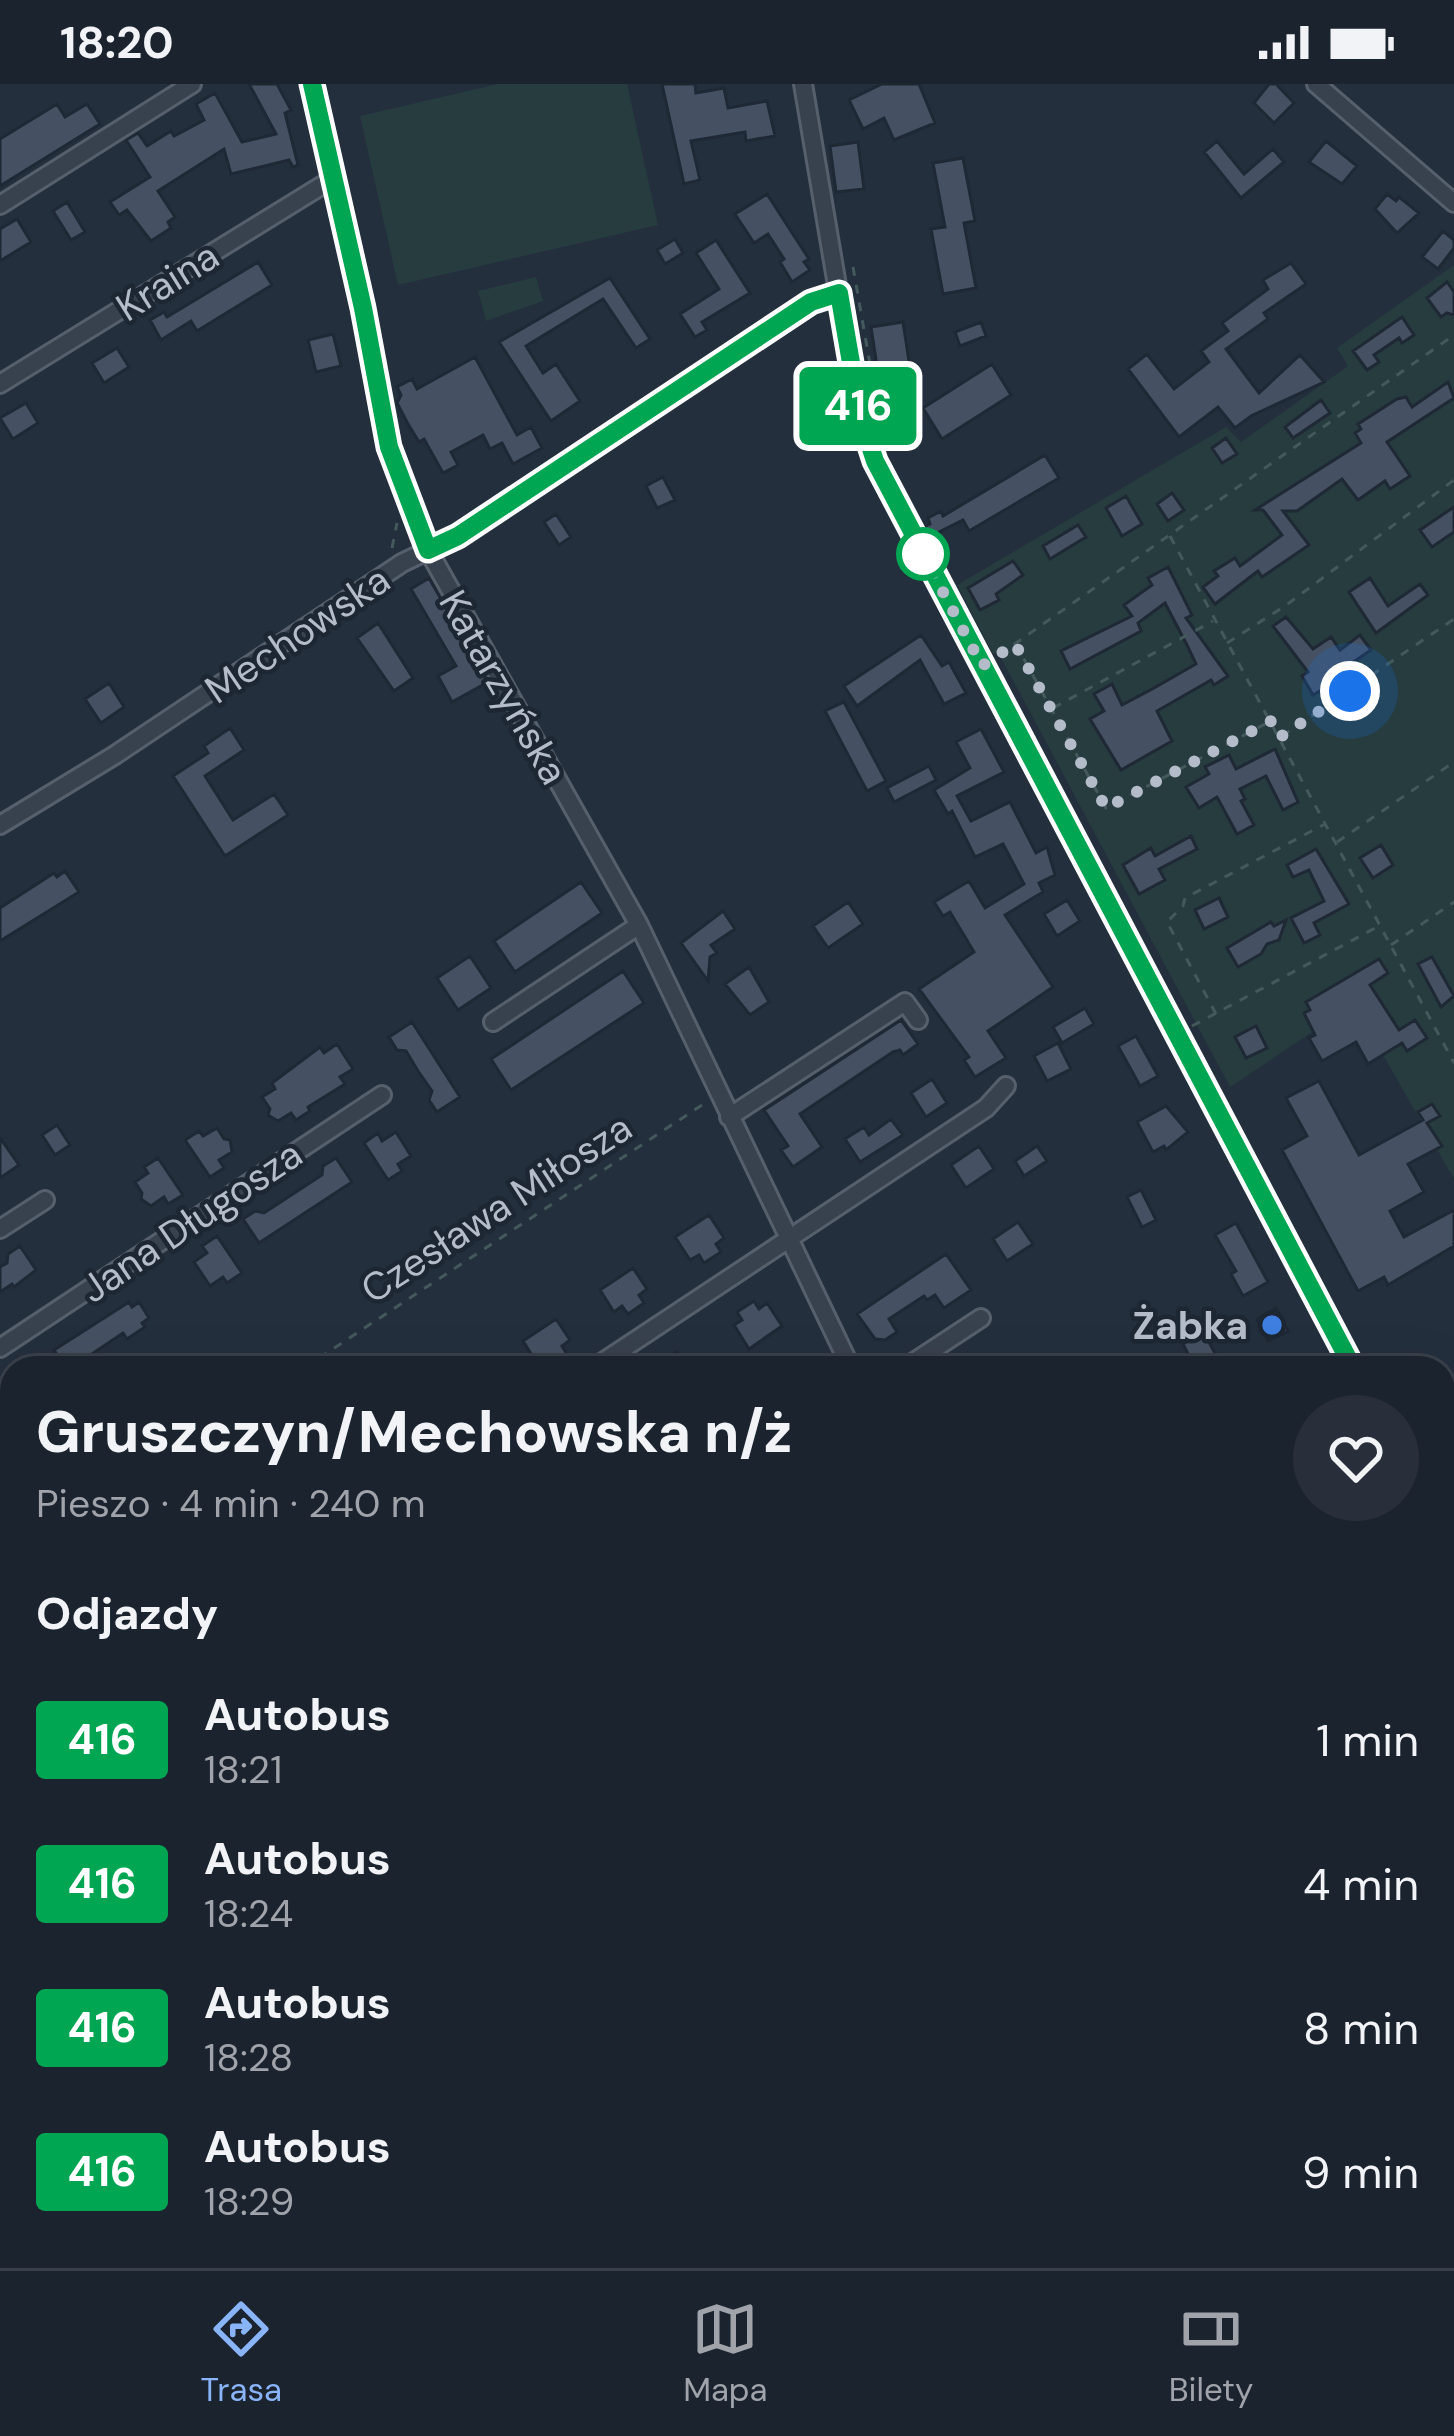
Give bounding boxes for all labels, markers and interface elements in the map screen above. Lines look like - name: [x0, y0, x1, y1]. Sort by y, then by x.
- text: 18:20: [60, 13, 174, 72]
- street label: Kraina: [107, 230, 228, 333]
- line badge: 416: [789, 367, 927, 445]
- text: 416: [823, 378, 893, 433]
- unlabelled marker: [898, 529, 948, 579]
- street label: Mechowska: [195, 554, 399, 715]
- street label: Katarzyńska: [428, 581, 580, 793]
- your location: [1320, 661, 1380, 721]
- street label: Czesława Miłosza: [351, 1102, 641, 1315]
- street label: Jana Długosza: [71, 1129, 312, 1314]
- place label: Żabka: [1132, 1300, 1248, 1351]
- marker: Żabka: [1259, 1312, 1285, 1338]
- text: Gruszczyn/Mechowska n/ż: [36, 1395, 792, 1470]
- button: heart: [1293, 1395, 1419, 1521]
- text: Pieszo · 4 min · 240 m: [36, 1478, 425, 1529]
- text: Odjazdy: [36, 1584, 218, 1643]
- text: Autobus: [204, 1685, 391, 1744]
- text: 1 min: [1316, 1711, 1419, 1770]
- text: 416: [67, 1712, 137, 1767]
- text: 18:21: [204, 1744, 282, 1795]
- text: Autobus: [204, 1829, 391, 1888]
- text: 4 min: [1303, 1855, 1419, 1914]
- text: 416: [67, 1856, 137, 1911]
- text: 18:24: [204, 1888, 293, 1939]
- text: Autobus: [204, 1973, 391, 2032]
- text: 8 min: [1303, 1999, 1419, 2058]
- text: 416: [67, 2000, 137, 2055]
- text: 18:28: [204, 2032, 293, 2083]
- text: Autobus: [204, 2117, 391, 2176]
- text: 9 min: [1302, 2143, 1419, 2202]
- text: 416: [67, 2144, 137, 2199]
- text: 18:29: [204, 2176, 294, 2227]
- tab: Trasa: [201, 2296, 282, 2411]
- tab: Mapa: [683, 2296, 767, 2411]
- tab: Bilety: [1169, 2296, 1253, 2411]

